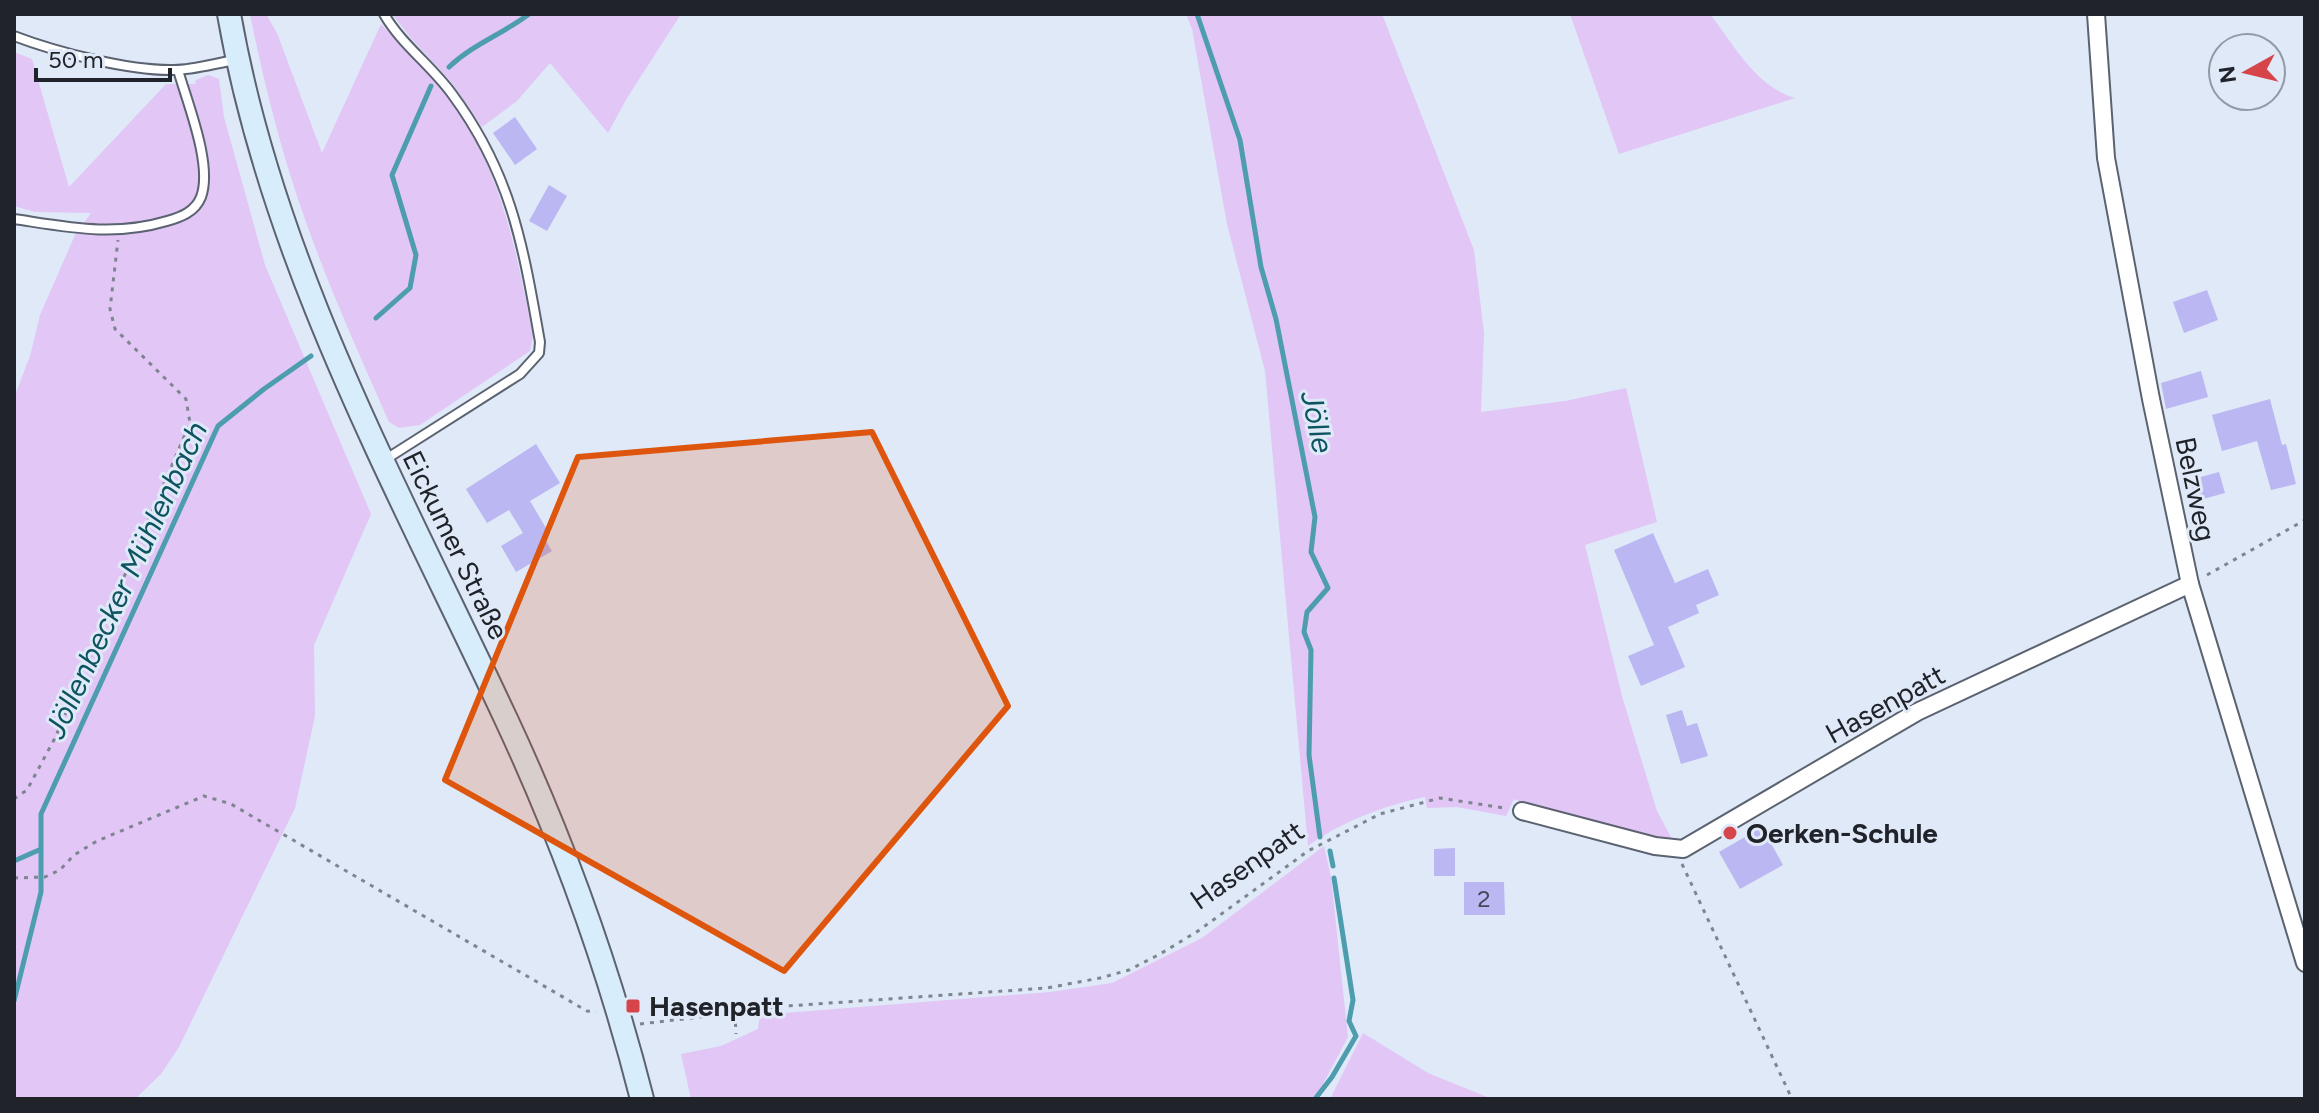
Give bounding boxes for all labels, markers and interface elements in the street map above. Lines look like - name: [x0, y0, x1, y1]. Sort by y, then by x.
- scale bar: [36, 32, 170, 82]
- north arrow: [2207, 32, 2287, 112]
- text: 50 m: [48, 45, 104, 74]
- text: N: [2213, 64, 2242, 85]
- water label: Jölle: [1293, 386, 1342, 456]
- water label: Jöllenbecker Mühlenbach: [35, 416, 215, 745]
- street label: Belzweg: [2168, 434, 2224, 544]
- street label: Eickumer Straße: [396, 445, 516, 645]
- street label: Hasenpatt: [1819, 657, 1951, 751]
- street label: Hasenpatt: [1183, 813, 1311, 917]
- place label: Oerken-Schule: [1746, 816, 1938, 850]
- marker: Oerken-Schule: [1721, 824, 1739, 842]
- house number: 2: [1477, 884, 1491, 913]
- place label: Hasenpatt: [649, 989, 784, 1023]
- marker: Hasenpatt: [624, 997, 642, 1015]

